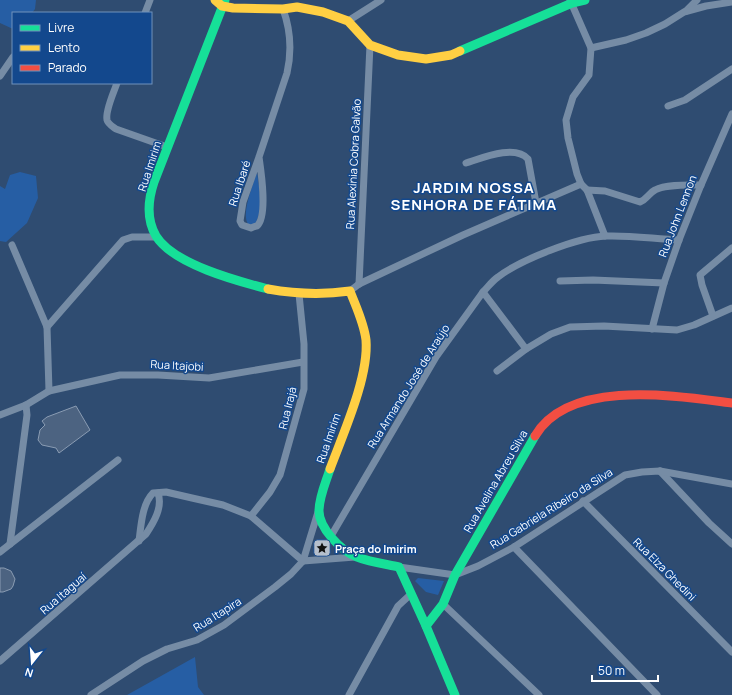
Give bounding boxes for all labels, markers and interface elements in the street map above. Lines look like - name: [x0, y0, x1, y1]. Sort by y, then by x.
- legend: [12, 12, 152, 84]
- text: Livre: [48, 19, 74, 36]
- text: Lento: [48, 39, 80, 56]
- text: Parado: [48, 59, 87, 76]
- street label: Rua Alexínia Cobra Galvão: [342, 98, 364, 230]
- street label: Rua Imirim: [134, 139, 164, 193]
- street label: Rua Ibaré: [225, 158, 254, 208]
- street label: Rua John Lennon: [654, 173, 700, 259]
- district label: JARDIM NOSSA SENHORA DE FÁTIMA: [391, 177, 557, 215]
- street label: Rua Armando José de Araújo: [364, 321, 453, 451]
- street label: Rua Itajobi: [150, 356, 204, 374]
- street label: Rua Irajá: [275, 385, 299, 431]
- street label: Rua Imirim: [312, 411, 344, 465]
- street label: Rua Avelina Abreu Silva: [460, 427, 530, 535]
- street label: Rua Gabriela Ribeiro da Silva: [487, 464, 615, 552]
- street label: Rua Elza Ghedini: [630, 534, 700, 604]
- place icon: Praça do Imirim: [312, 538, 332, 558]
- place label: Praça do Imirim: [335, 541, 417, 556]
- street label: Rua Itaguaí: [37, 568, 90, 617]
- street label: Rua Itapira: [190, 593, 244, 635]
- north arrow: [12, 643, 52, 683]
- scale bar: [592, 657, 658, 683]
- text: 50 m: [598, 662, 625, 679]
- text: N: [23, 665, 35, 681]

